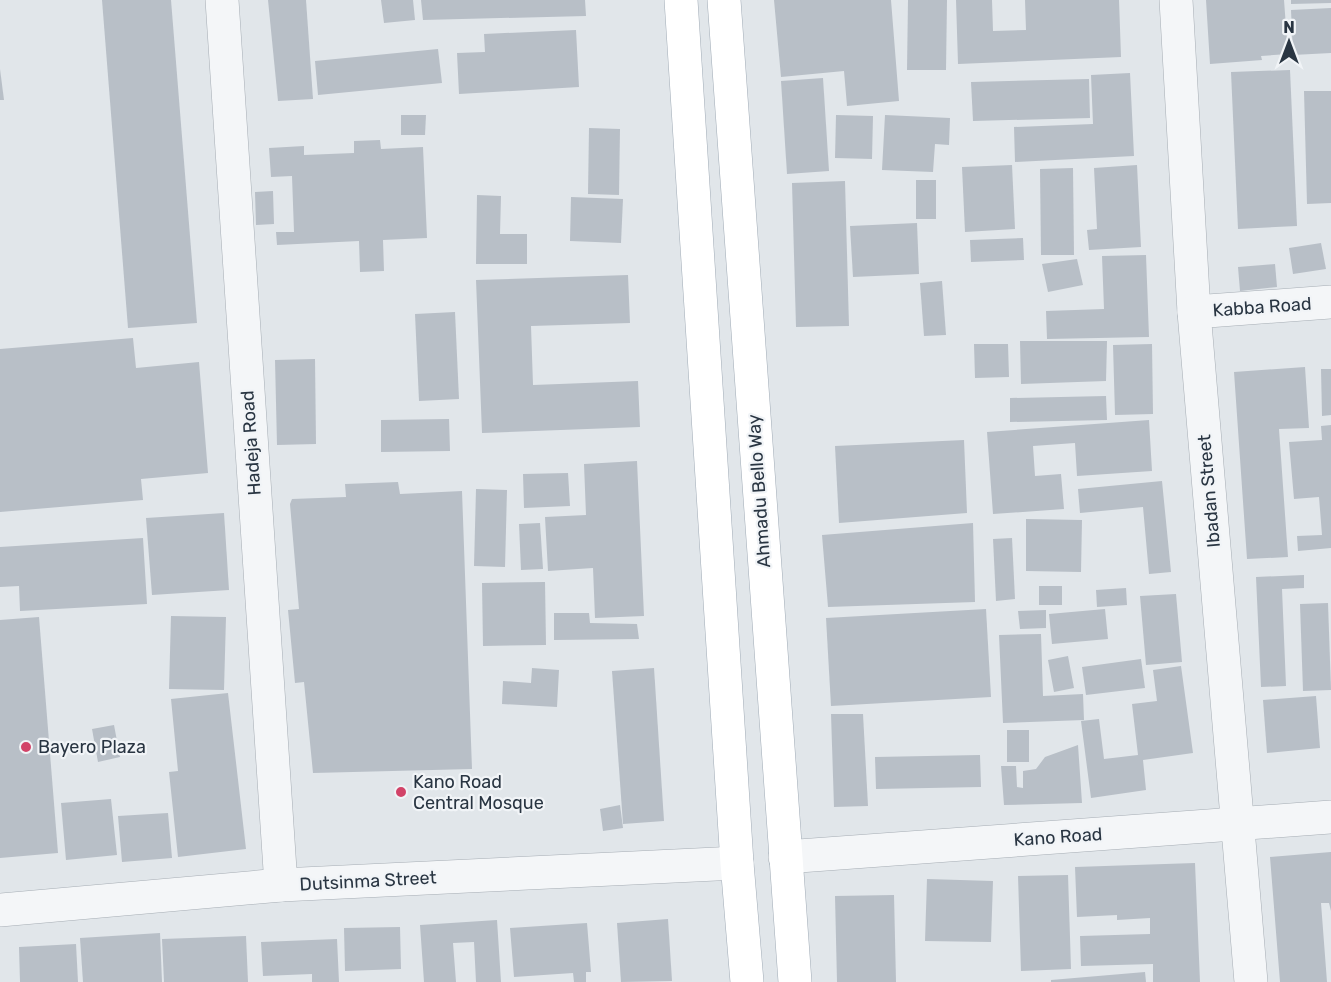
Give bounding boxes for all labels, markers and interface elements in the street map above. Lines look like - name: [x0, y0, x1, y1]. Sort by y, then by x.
- north arrow: [1259, 12, 1319, 72]
- text: N: [1283, 18, 1295, 37]
- street label: Kabba Road: [1212, 293, 1312, 321]
- street label: Hadeja Road: [236, 390, 266, 496]
- street label: Ahmadu Bello Way: [743, 413, 775, 569]
- street label: Ibadan Street: [1193, 433, 1225, 549]
- place label: Bayero Plaza: [38, 736, 146, 758]
- marker: Bayero Plaza: [19, 740, 33, 754]
- place label: Kano Road Central Mosque: [413, 771, 544, 814]
- marker: Kano Road Central Mosque: [394, 785, 408, 799]
- street label: Kano Road: [1013, 823, 1103, 851]
- street label: Dutsinma Street: [299, 866, 437, 896]

